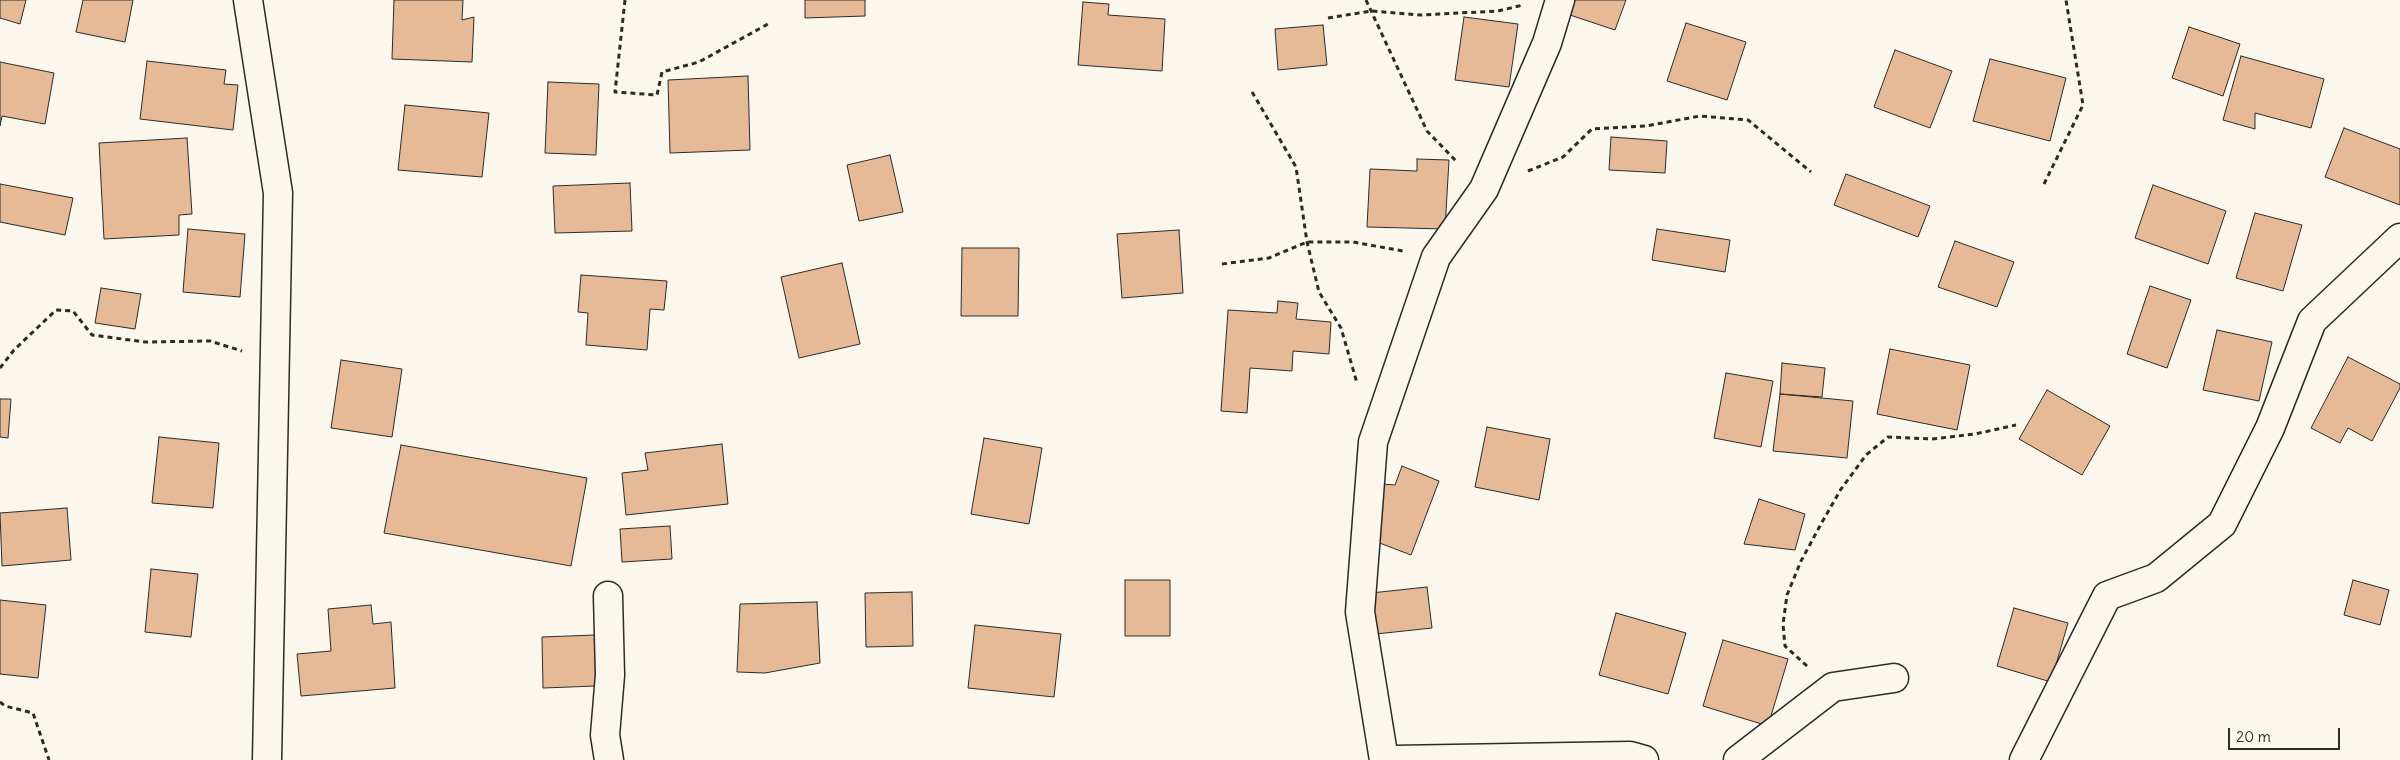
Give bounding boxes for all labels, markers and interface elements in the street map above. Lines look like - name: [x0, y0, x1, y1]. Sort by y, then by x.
- scale bar: [2230, 718, 2342, 750]
- text: 20 m: [2236, 727, 2271, 746]

